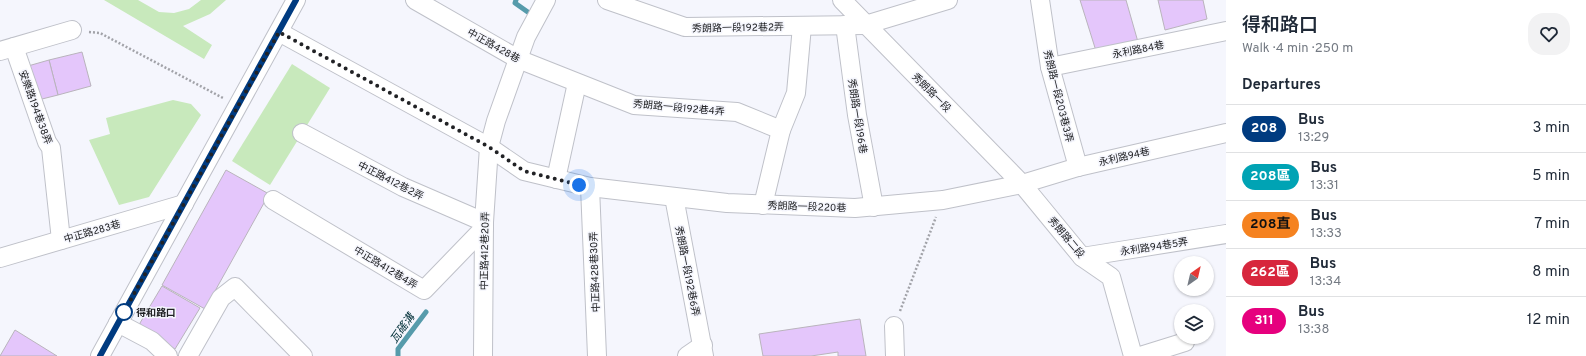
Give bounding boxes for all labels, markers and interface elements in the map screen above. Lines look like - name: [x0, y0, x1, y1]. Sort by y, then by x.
- button: heart: [1528, 13, 1570, 55]
- text: 得和路口: [1242, 14, 1318, 38]
- street label: 秀朗路一段192巷2弄: [692, 21, 784, 36]
- street label: 中正路428巷: [465, 26, 522, 66]
- street label: 永利路84巷: [1111, 39, 1165, 62]
- text: Walk · 4 min · 250 m: [1242, 41, 1353, 57]
- street label: 秀朗路一段203巷3弄: [1040, 49, 1075, 144]
- street label: 安樂路194巷38弄: [15, 69, 54, 146]
- street label: 秀朗路一段: [909, 71, 953, 115]
- text: Departures: [1242, 76, 1321, 95]
- street label: 秀朗路一段196巷: [844, 78, 869, 155]
- street label: 秀朗路一段192巷4弄: [632, 98, 725, 119]
- text: Bus: [1298, 111, 1325, 130]
- text: 3 min: [1532, 119, 1570, 138]
- text: 208: [1251, 120, 1277, 137]
- text: 13:29: [1298, 130, 1329, 146]
- street label: 永利路94巷: [1097, 145, 1151, 170]
- street label: 中正路412巷2弄: [355, 159, 425, 204]
- text: Bus: [1311, 159, 1337, 178]
- text: 5 min: [1532, 167, 1570, 186]
- text: 208區: [1250, 168, 1291, 185]
- your location: [569, 175, 589, 195]
- text: 13:31: [1311, 178, 1339, 194]
- street label: 秀朗路一段220巷: [767, 200, 846, 215]
- text: Bus: [1311, 207, 1337, 226]
- street label: 中正路412巷20弄: [478, 212, 493, 290]
- street label: 秀朗路二段: [1045, 215, 1087, 261]
- text: 7 min: [1534, 215, 1570, 234]
- text: 208直: [1250, 216, 1291, 233]
- street label: 中正路283巷: [63, 218, 122, 247]
- street label: 秀朗路一段192巷6弄: [671, 225, 702, 318]
- text: 13:33: [1311, 226, 1342, 242]
- street label: 中正路428巷30弄: [588, 231, 603, 313]
- street label: 永利路94巷5弄: [1119, 236, 1189, 259]
- street label: 中正路412巷4弄: [351, 244, 420, 292]
- text: Bus: [1310, 255, 1336, 274]
- north arrow: [1174, 256, 1214, 296]
- map controls: [1174, 256, 1214, 344]
- text: 8 min: [1532, 263, 1570, 282]
- text: 262區: [1250, 264, 1290, 281]
- text: 13:34: [1310, 274, 1341, 290]
- marker: 得和路口: [115, 303, 133, 321]
- text: Bus: [1298, 303, 1325, 322]
- button: layers: [1174, 304, 1214, 344]
- place label: 得和路口: [136, 307, 176, 320]
- water label: 瓦磘溝: [388, 309, 419, 346]
- text: 12 min: [1527, 311, 1570, 330]
- text: 311: [1254, 312, 1274, 329]
- text: 13:38: [1298, 322, 1329, 338]

